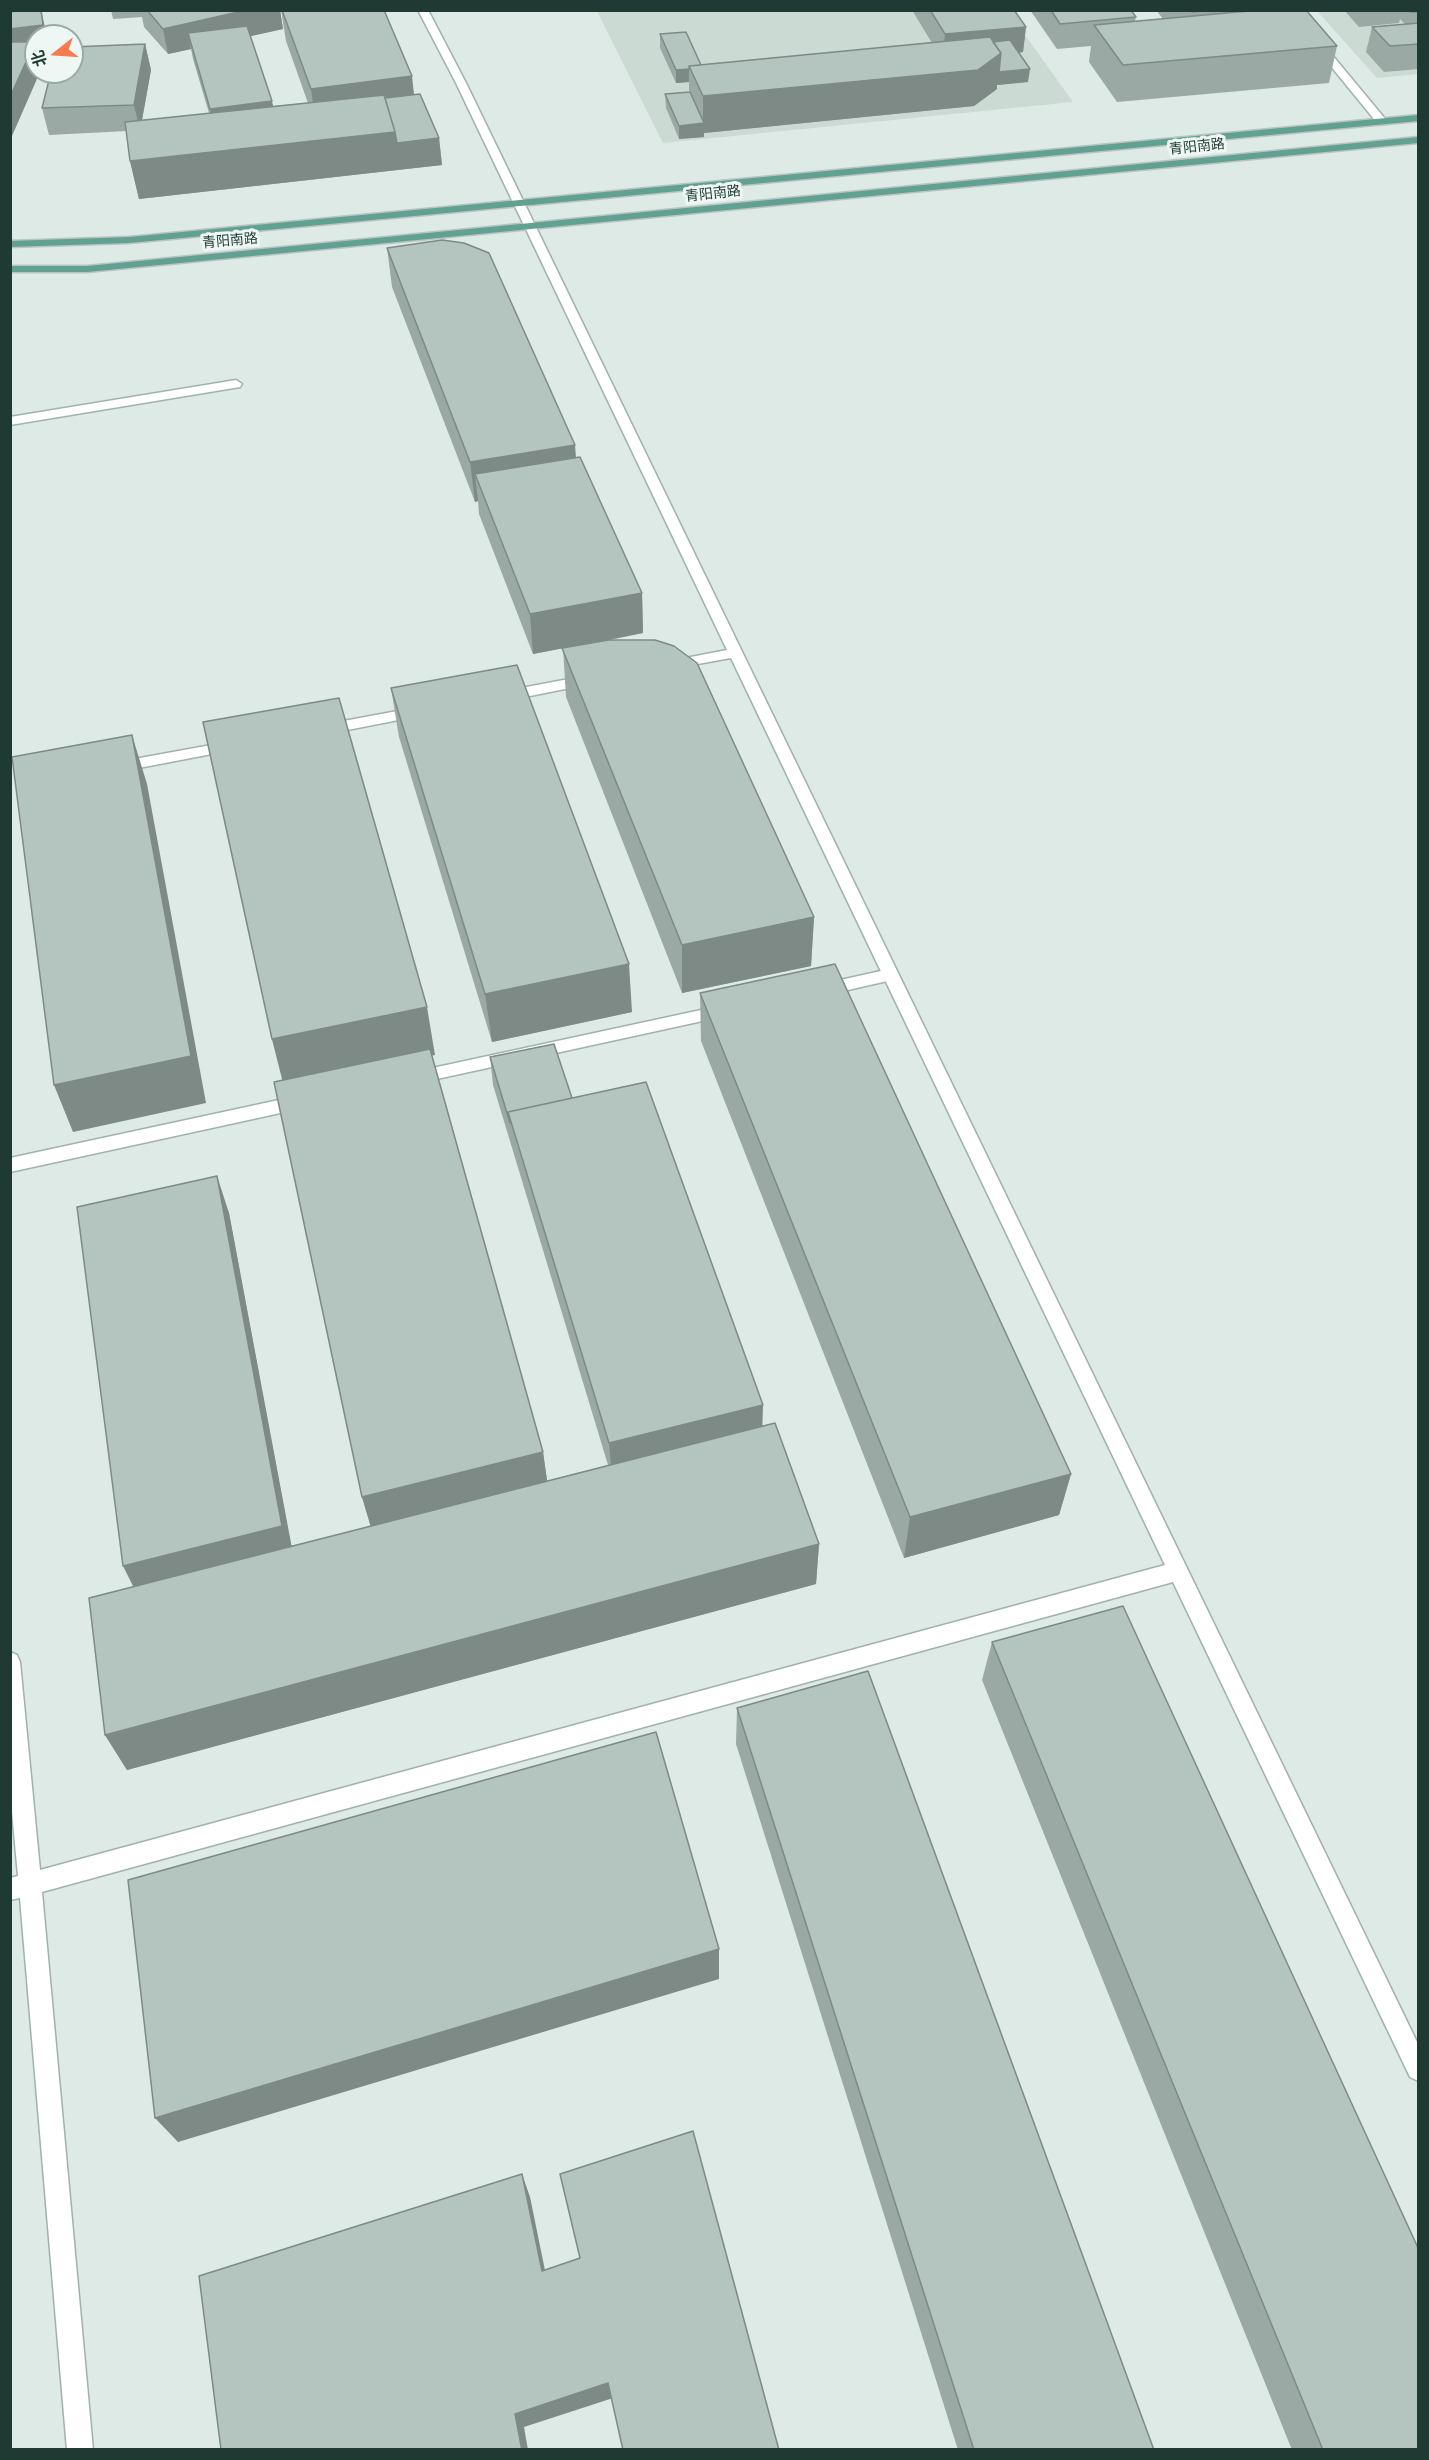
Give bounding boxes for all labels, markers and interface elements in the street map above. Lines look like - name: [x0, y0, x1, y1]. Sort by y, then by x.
- north arrow: [24, 24, 84, 84]
- text: 北: [26, 48, 52, 70]
- street label: 青阳南路: [1168, 136, 1226, 158]
- street label: 青阳南路: [684, 183, 742, 205]
- street label: 青阳南路: [201, 230, 259, 252]

